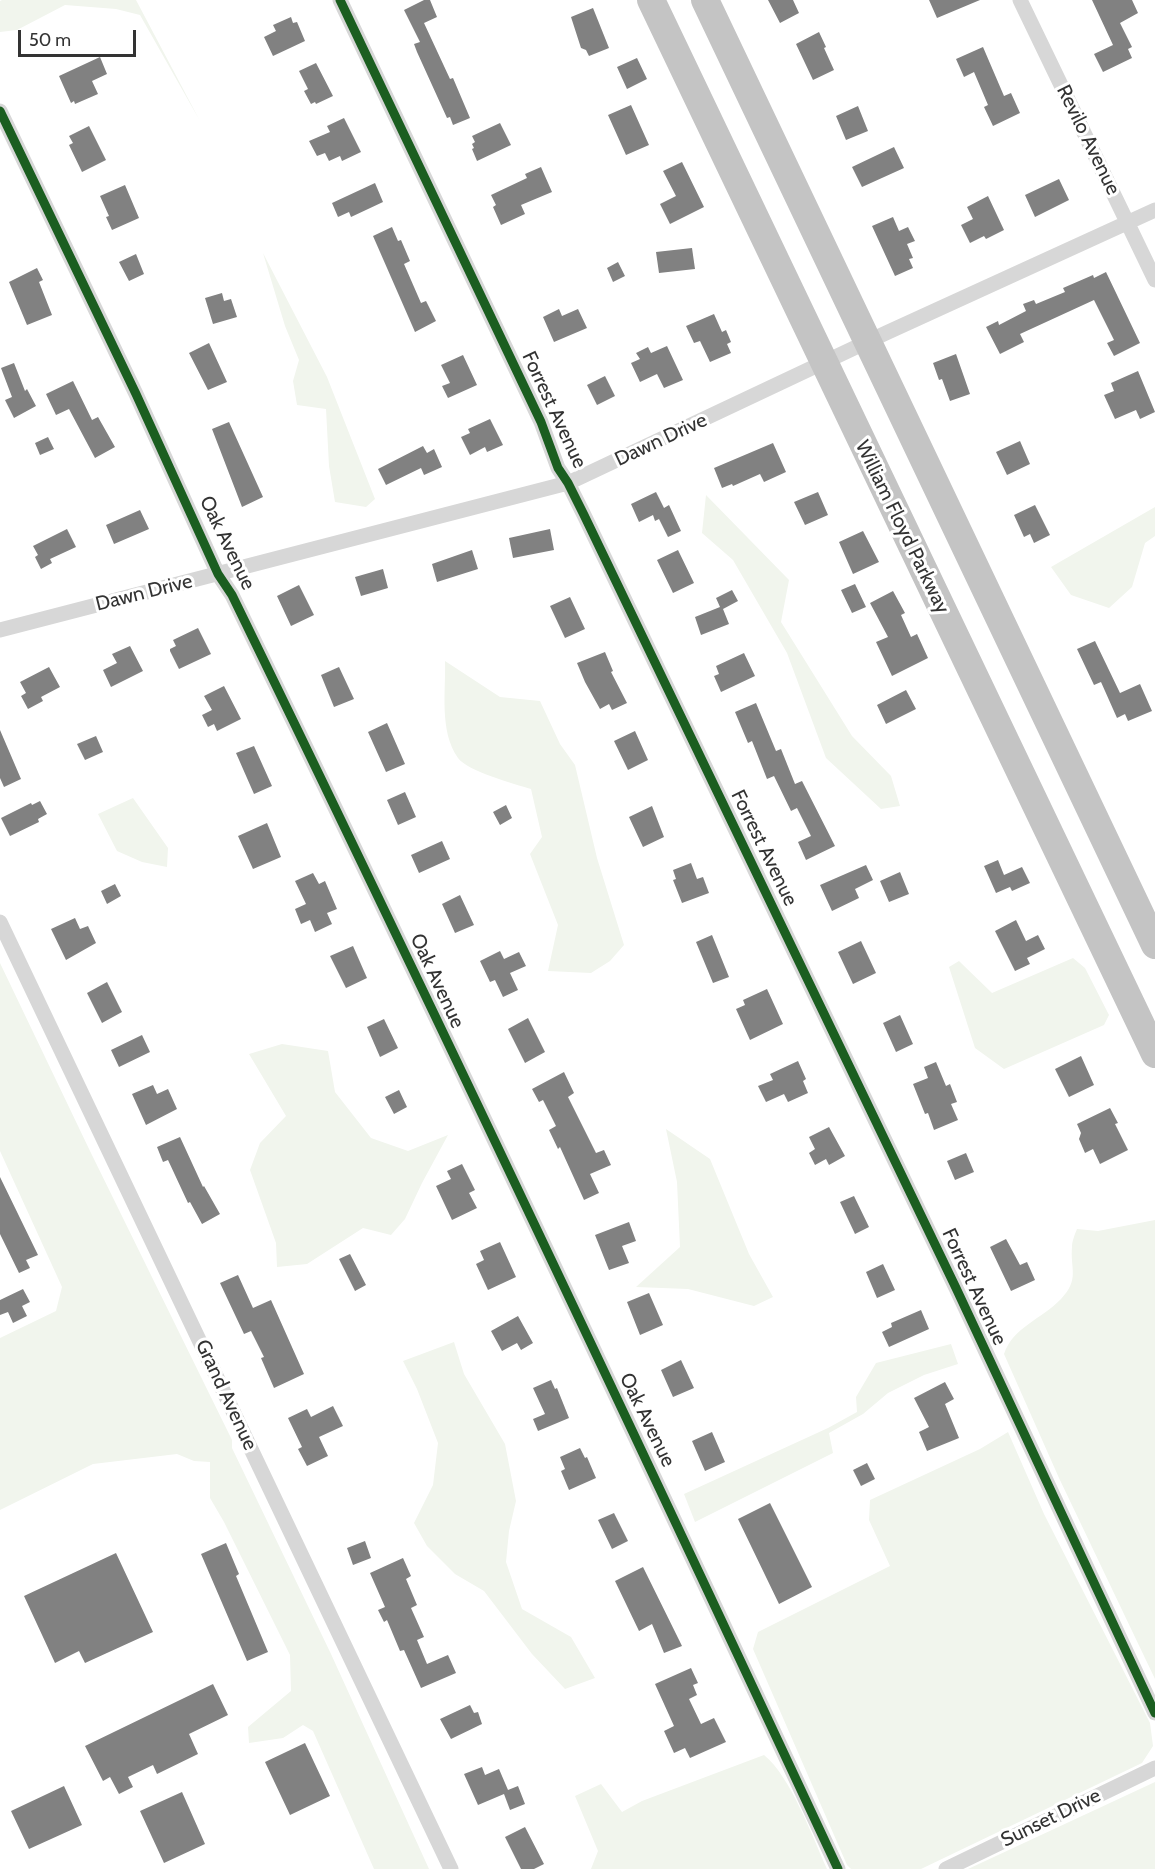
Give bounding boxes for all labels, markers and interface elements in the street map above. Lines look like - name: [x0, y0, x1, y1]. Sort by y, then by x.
- scale bar: [21, 18, 140, 56]
- text: 50 m: [29, 29, 71, 51]
- street label: Revilo Avenue: [1051, 81, 1125, 199]
- street label: Forrest Avenue: [516, 348, 592, 472]
- street label: Dawn Drive: [611, 408, 711, 472]
- street label: William Floyd Parkway: [850, 437, 954, 617]
- street label: Oak Avenue: [194, 492, 260, 594]
- street label: Dawn Drive: [93, 569, 195, 617]
- street label: Forrest Avenue: [726, 786, 802, 910]
- street label: Oak Avenue: [405, 930, 469, 1032]
- street label: Forrest Avenue: [936, 1225, 1012, 1349]
- street label: Grand Avenue: [190, 1336, 262, 1454]
- street label: Oak Avenue: [614, 1369, 680, 1471]
- street label: Sunset Drive: [997, 1784, 1105, 1852]

